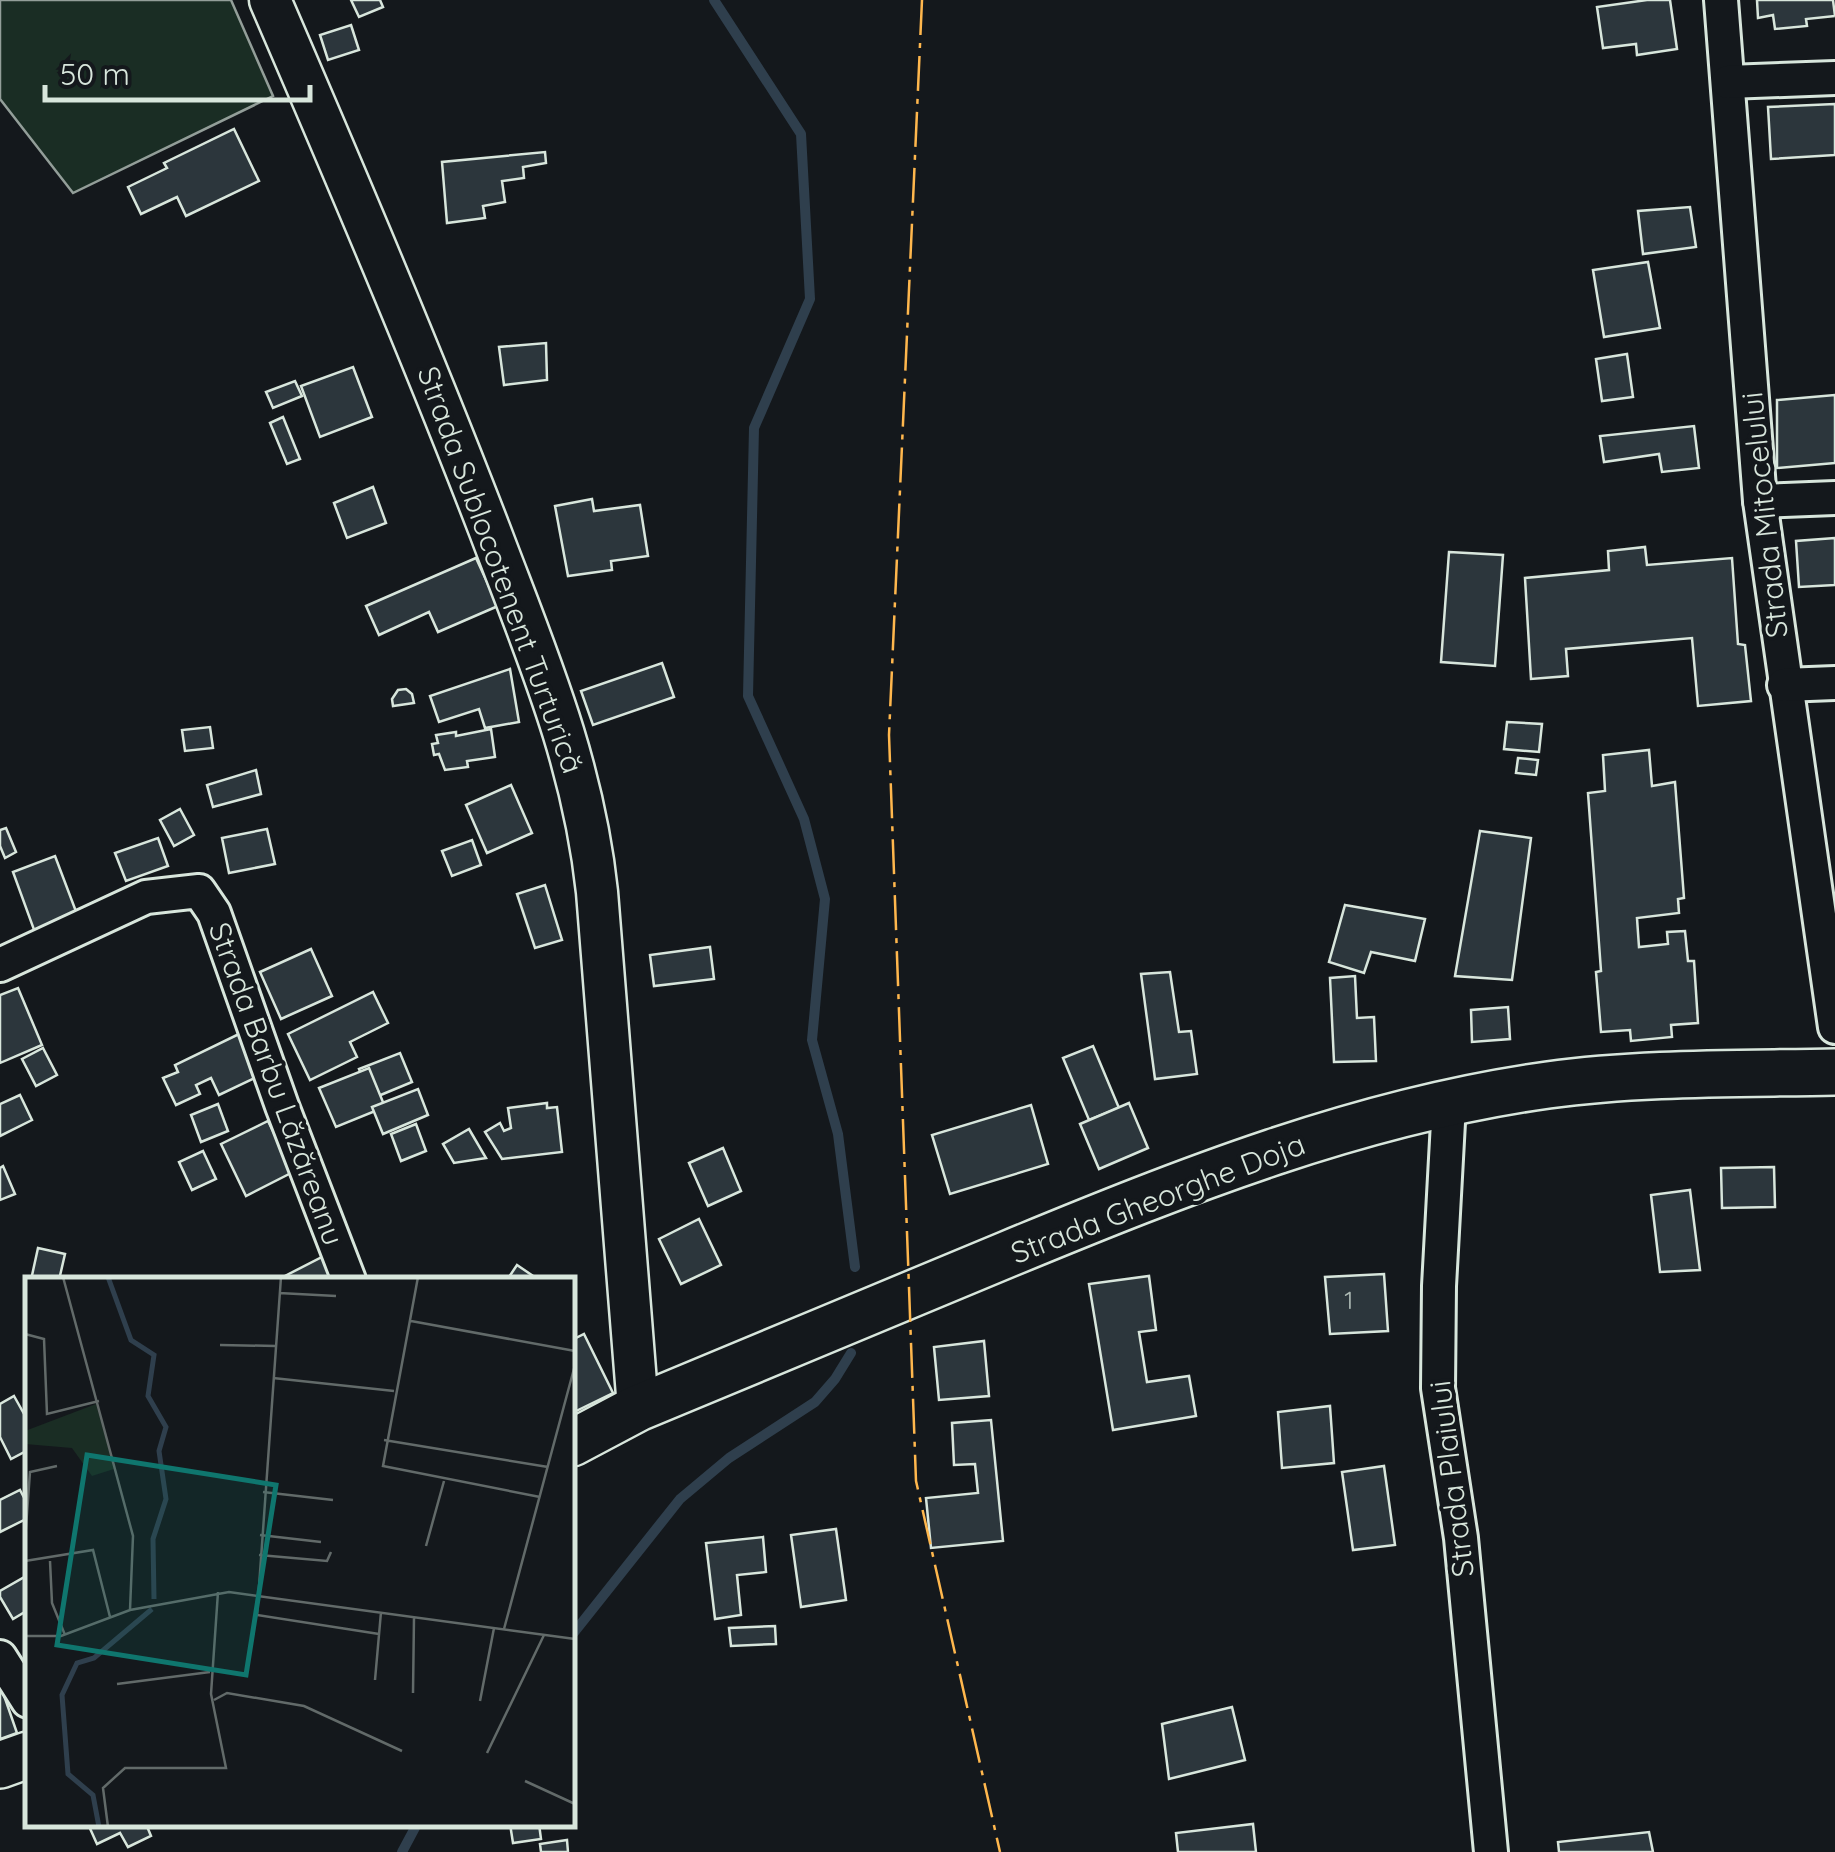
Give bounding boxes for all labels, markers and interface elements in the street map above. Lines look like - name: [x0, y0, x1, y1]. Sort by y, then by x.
- scale bar: [45, 40, 310, 102]
- text: 50 m: [60, 55, 130, 93]
- street label: Strada Sublocotenent Turturică: [409, 361, 592, 778]
- street label: Strada Mitocelului: [1732, 390, 1796, 640]
- street label: Strada Barbu Lăzăreanu: [201, 917, 353, 1250]
- street label: Strada Gheorghe Doja: [1005, 1124, 1310, 1272]
- inset map: [25, 1277, 575, 1827]
- house number: 1: [1344, 1284, 1354, 1315]
- street label: Strada Plaiului: [1420, 1379, 1482, 1580]

